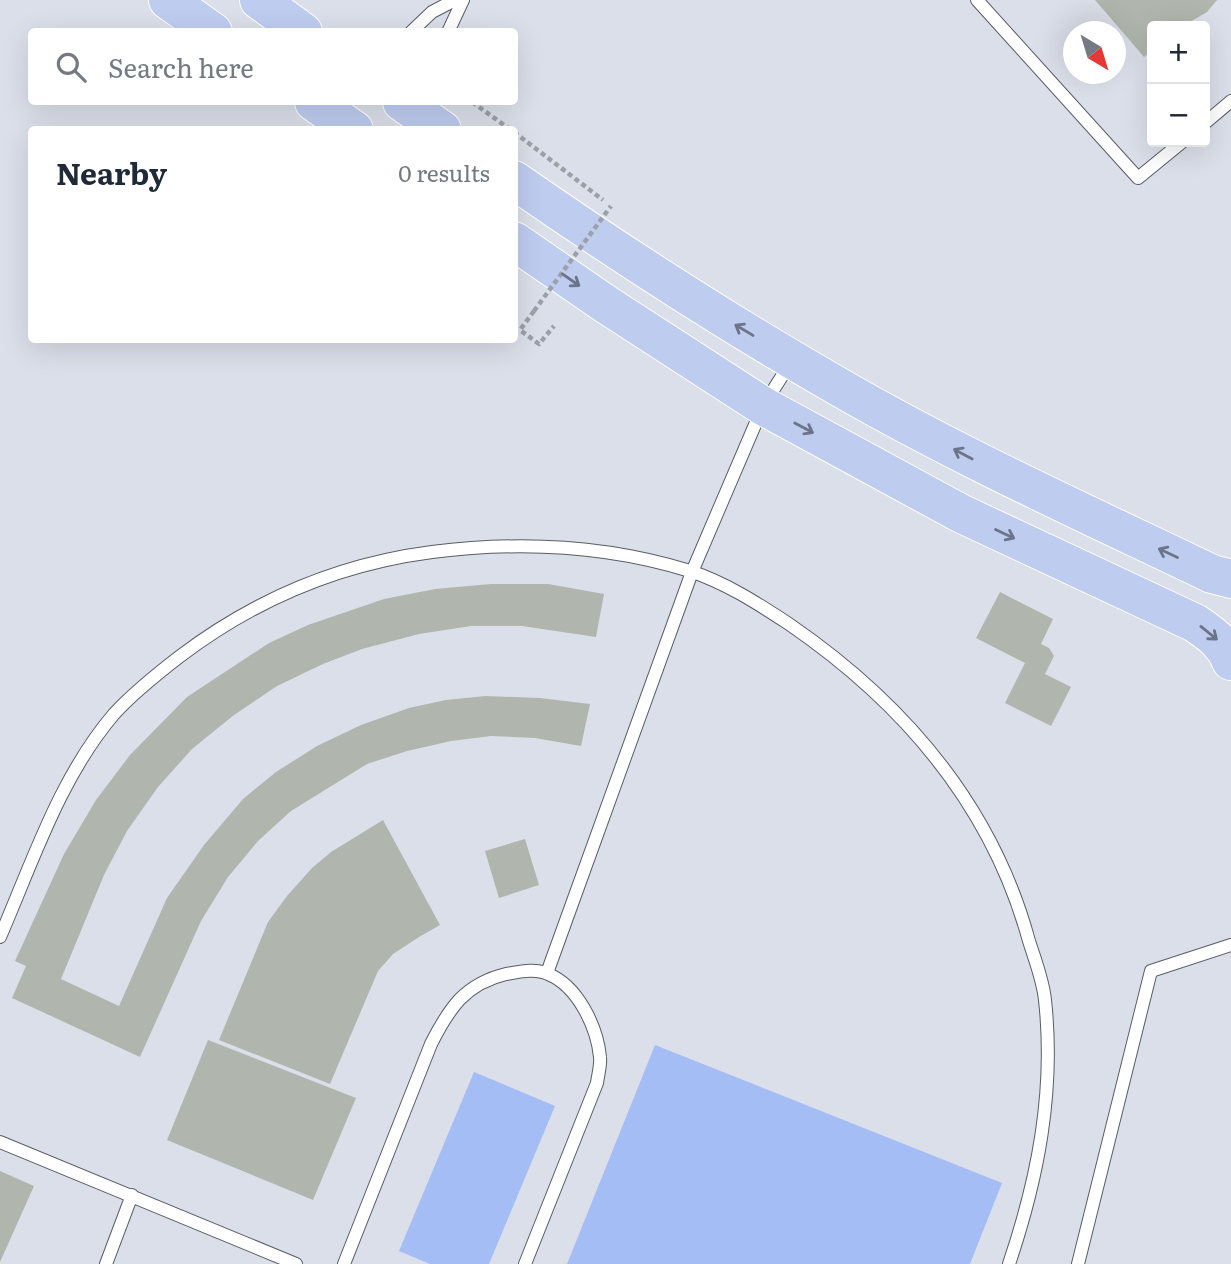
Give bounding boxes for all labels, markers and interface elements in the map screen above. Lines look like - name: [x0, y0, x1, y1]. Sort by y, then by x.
- north arrow: [1063, 21, 1126, 84]
- map controls: [1147, 21, 1210, 147]
- button: +: [1147, 21, 1210, 84]
- search box: [28, 28, 518, 105]
- text: Search here: [108, 47, 254, 86]
- icon: search: [52, 48, 90, 86]
- button: −: [1147, 84, 1210, 147]
- text: Nearby: [56, 150, 167, 194]
- text: 0 results: [398, 155, 490, 189]
- one-way arrow: [561, 273, 580, 287]
- one-way arrow: [734, 323, 755, 336]
- one-way arrow: [793, 421, 813, 435]
- one-way arrow: [954, 447, 974, 461]
- one-way arrow: [994, 527, 1015, 541]
- one-way arrow: [1158, 546, 1179, 559]
- one-way arrow: [1200, 625, 1218, 641]

